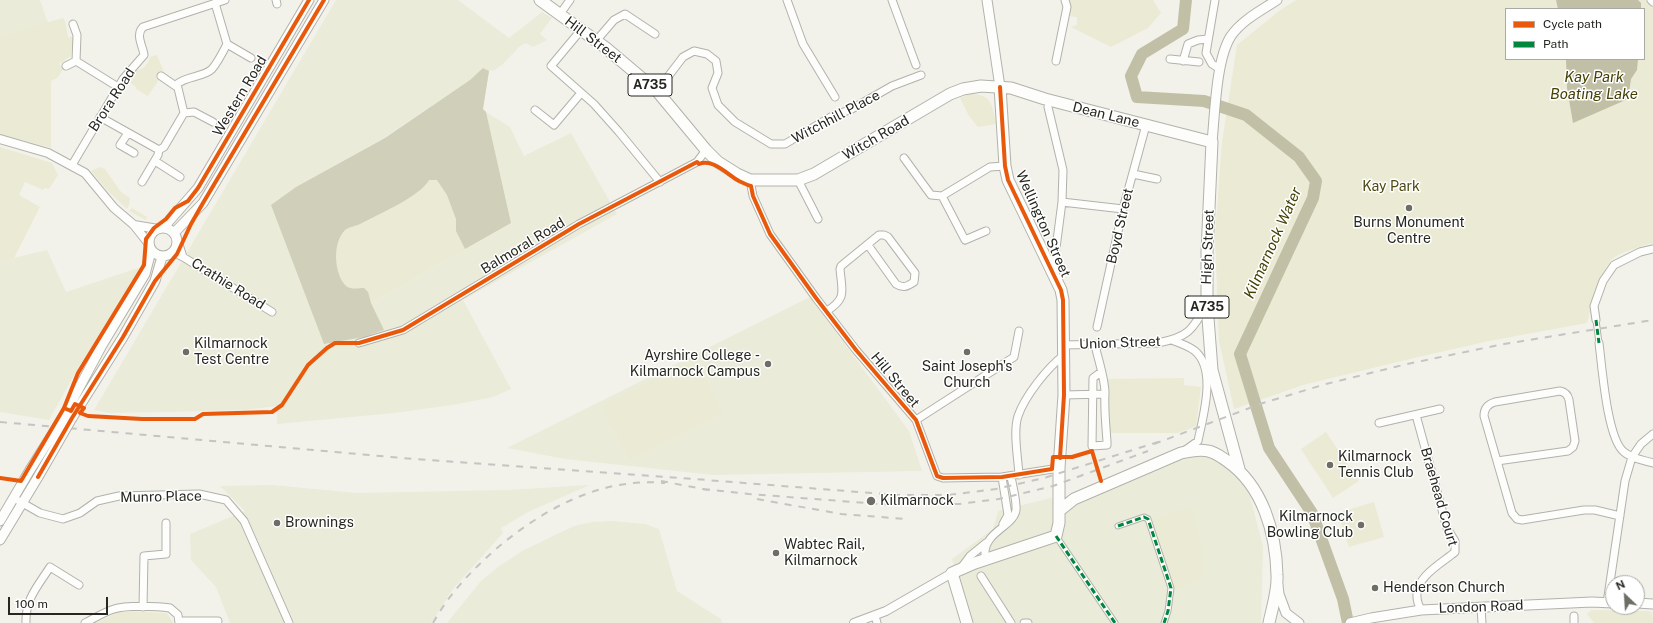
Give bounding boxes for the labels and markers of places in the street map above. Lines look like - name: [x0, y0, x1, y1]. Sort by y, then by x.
- marker: Burns Monument Centre: [1404, 203, 1414, 213]
- place label: Burns Monument Centre: [1353, 215, 1465, 248]
- place label: Kilmarnock Test Centre: [194, 336, 269, 368]
- marker: Kilmarnock Test Centre: [181, 347, 191, 357]
- marker: Saint Joseph's Church: [962, 347, 972, 357]
- place label: Ayrshire College - Kilmarnock Campus: [630, 348, 760, 380]
- marker: Ayrshire College - Kilmarnock Campus: [763, 359, 773, 369]
- place label: Saint Joseph's Church: [922, 359, 1012, 392]
- place label: Kilmarnock Tennis Club: [1338, 449, 1414, 482]
- marker: Kilmarnock Tennis Club: [1325, 460, 1335, 470]
- place label: Kilmarnock: [880, 493, 954, 509]
- marker: Kilmarnock: [865, 495, 877, 507]
- place label: Kilmarnock Bowling Club: [1267, 509, 1353, 542]
- place label: Brownings: [285, 515, 354, 531]
- marker: Brownings: [272, 518, 282, 528]
- marker: Kilmarnock Bowling Club: [1356, 520, 1366, 530]
- place label: Wabtec Rail, Kilmarnock: [784, 537, 865, 570]
- marker: Wabtec Rail, Kilmarnock: [771, 548, 781, 558]
- place label: Henderson Church: [1383, 580, 1505, 596]
- marker: Henderson Church: [1370, 583, 1380, 593]

